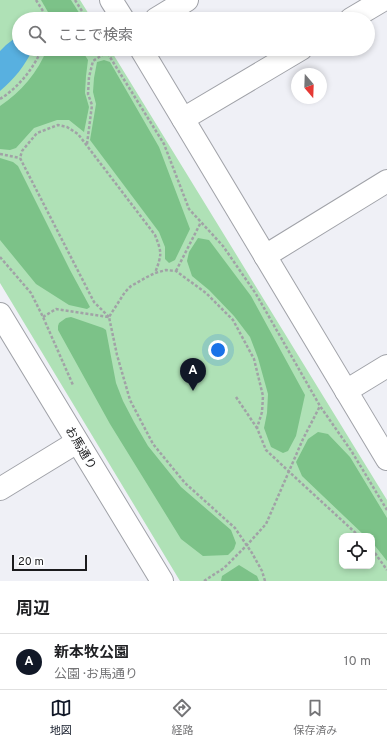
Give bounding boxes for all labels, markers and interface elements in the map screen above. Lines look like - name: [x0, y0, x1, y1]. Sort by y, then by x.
- search box: [12, 12, 375, 56]
- icon: search: [26, 23, 48, 45]
- text: ここで検索: [58, 27, 133, 46]
- north arrow: [291, 68, 327, 104]
- your location: [208, 340, 228, 360]
- pin: A: [180, 358, 206, 391]
- street label: お馬通り: [61, 424, 99, 473]
- map controls: [339, 533, 375, 569]
- button: locate: [339, 533, 375, 569]
- scale bar: [12, 553, 87, 572]
- text: 20 m: [18, 555, 44, 569]
- text: 周辺: [16, 599, 50, 621]
- text: 新本牧公園: [54, 644, 129, 663]
- text: A: [24, 654, 34, 670]
- text: 10 m: [344, 654, 371, 670]
- text: 公園 · お馬通り: [54, 667, 138, 683]
- tab: 地図: [50, 697, 72, 738]
- tab: 経路: [171, 697, 193, 738]
- tab: 保存済み: [293, 697, 337, 738]

